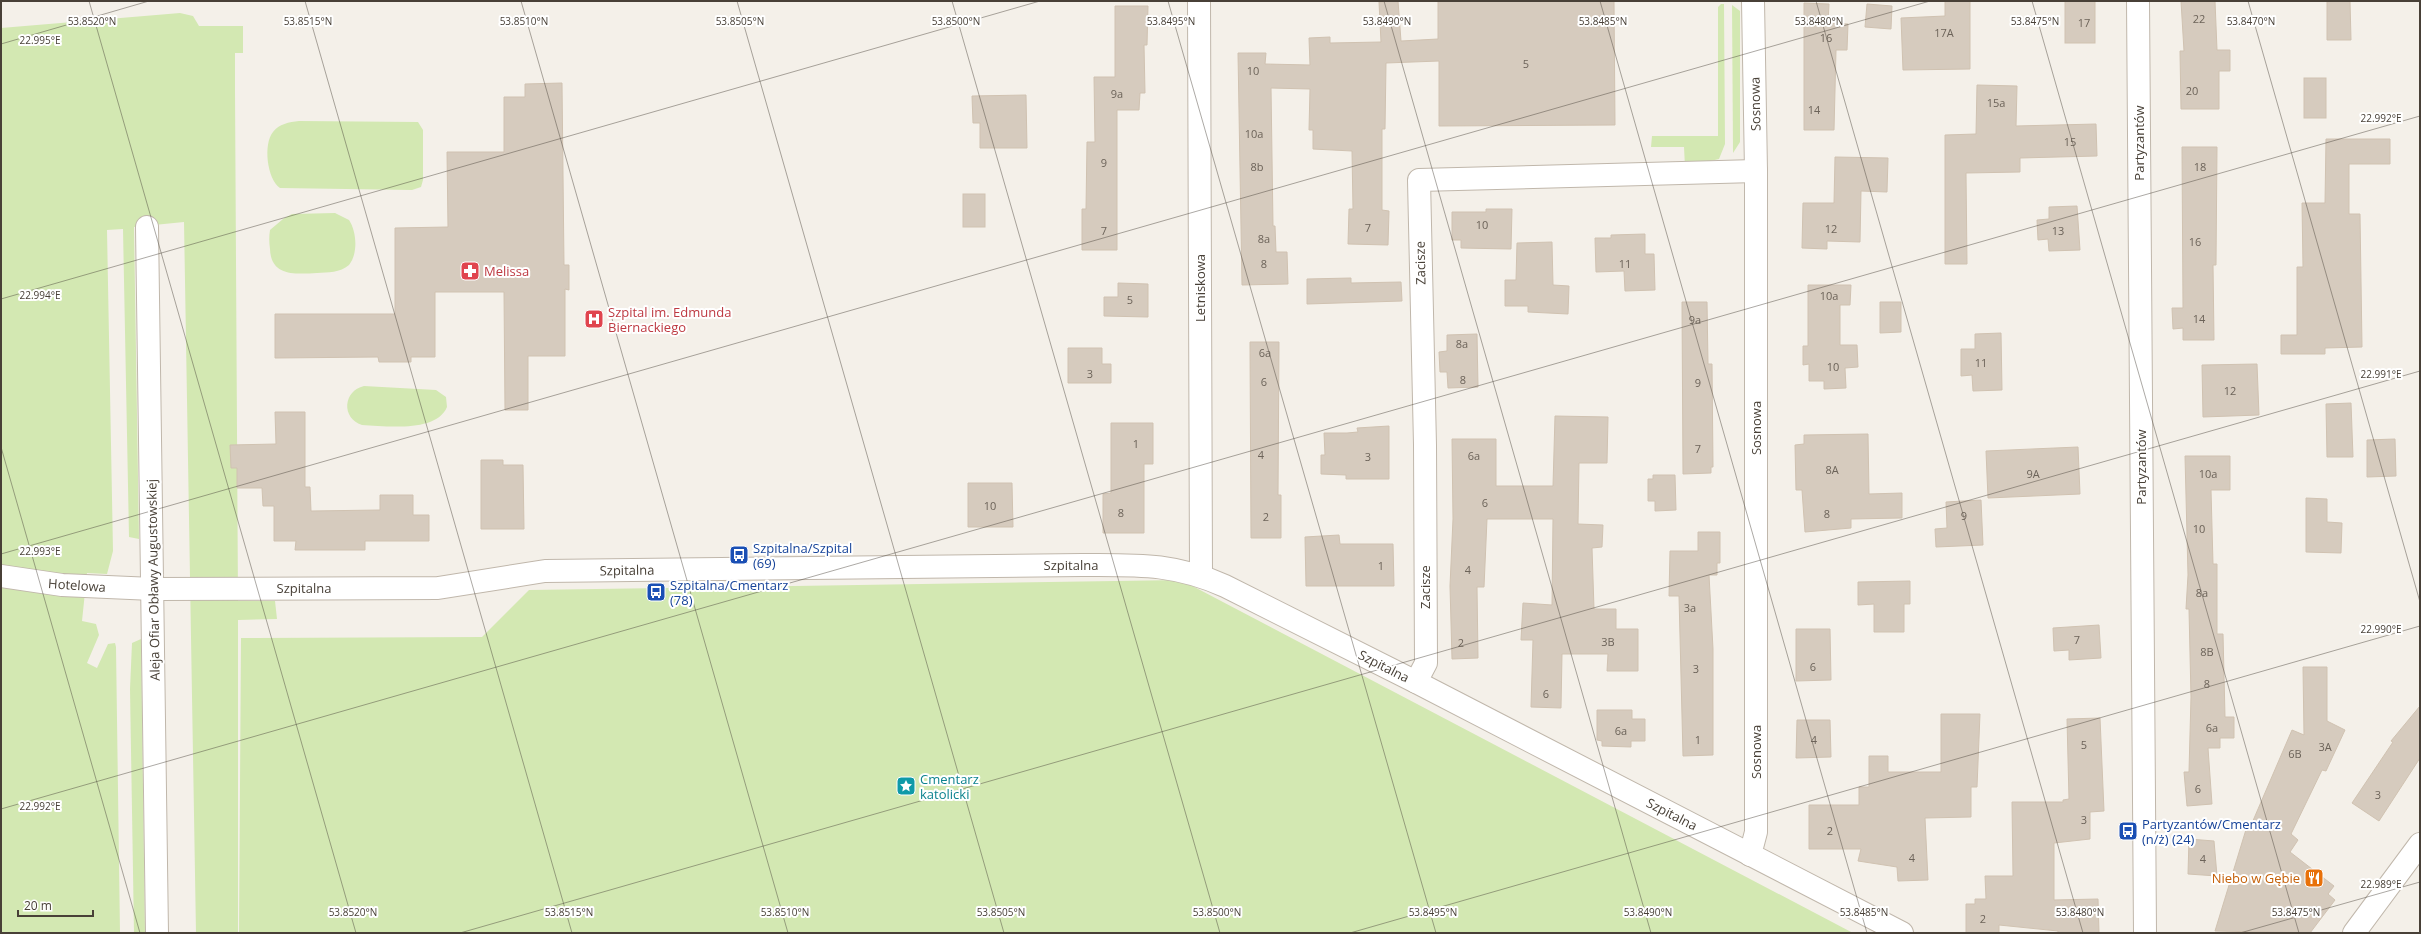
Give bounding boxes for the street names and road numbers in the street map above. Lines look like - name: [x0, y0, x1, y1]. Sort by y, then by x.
- street label: Sosnowa: [1746, 77, 1764, 131]
- street label: Partyzantów: [2130, 105, 2148, 181]
- street label: Zacisze: [1411, 241, 1429, 285]
- street label: Letniskowa: [1191, 254, 1209, 322]
- street label: Sosnowa: [1747, 401, 1765, 455]
- street label: Partyzantów: [2132, 429, 2150, 505]
- street label: Aleja Ofiar Obławy Augustowskiej: [142, 479, 164, 681]
- street label: Szpitalna: [1044, 556, 1098, 574]
- street label: Szpitalna: [599, 561, 655, 579]
- street label: Zacisze: [1416, 565, 1434, 609]
- street label: Hotelowa: [48, 574, 106, 596]
- street label: Szpitalna: [277, 579, 331, 597]
- street label: Szpitalna: [1356, 646, 1412, 686]
- street label: Sosnowa: [1747, 725, 1765, 779]
- street label: Szpitalna: [1644, 794, 1700, 834]

